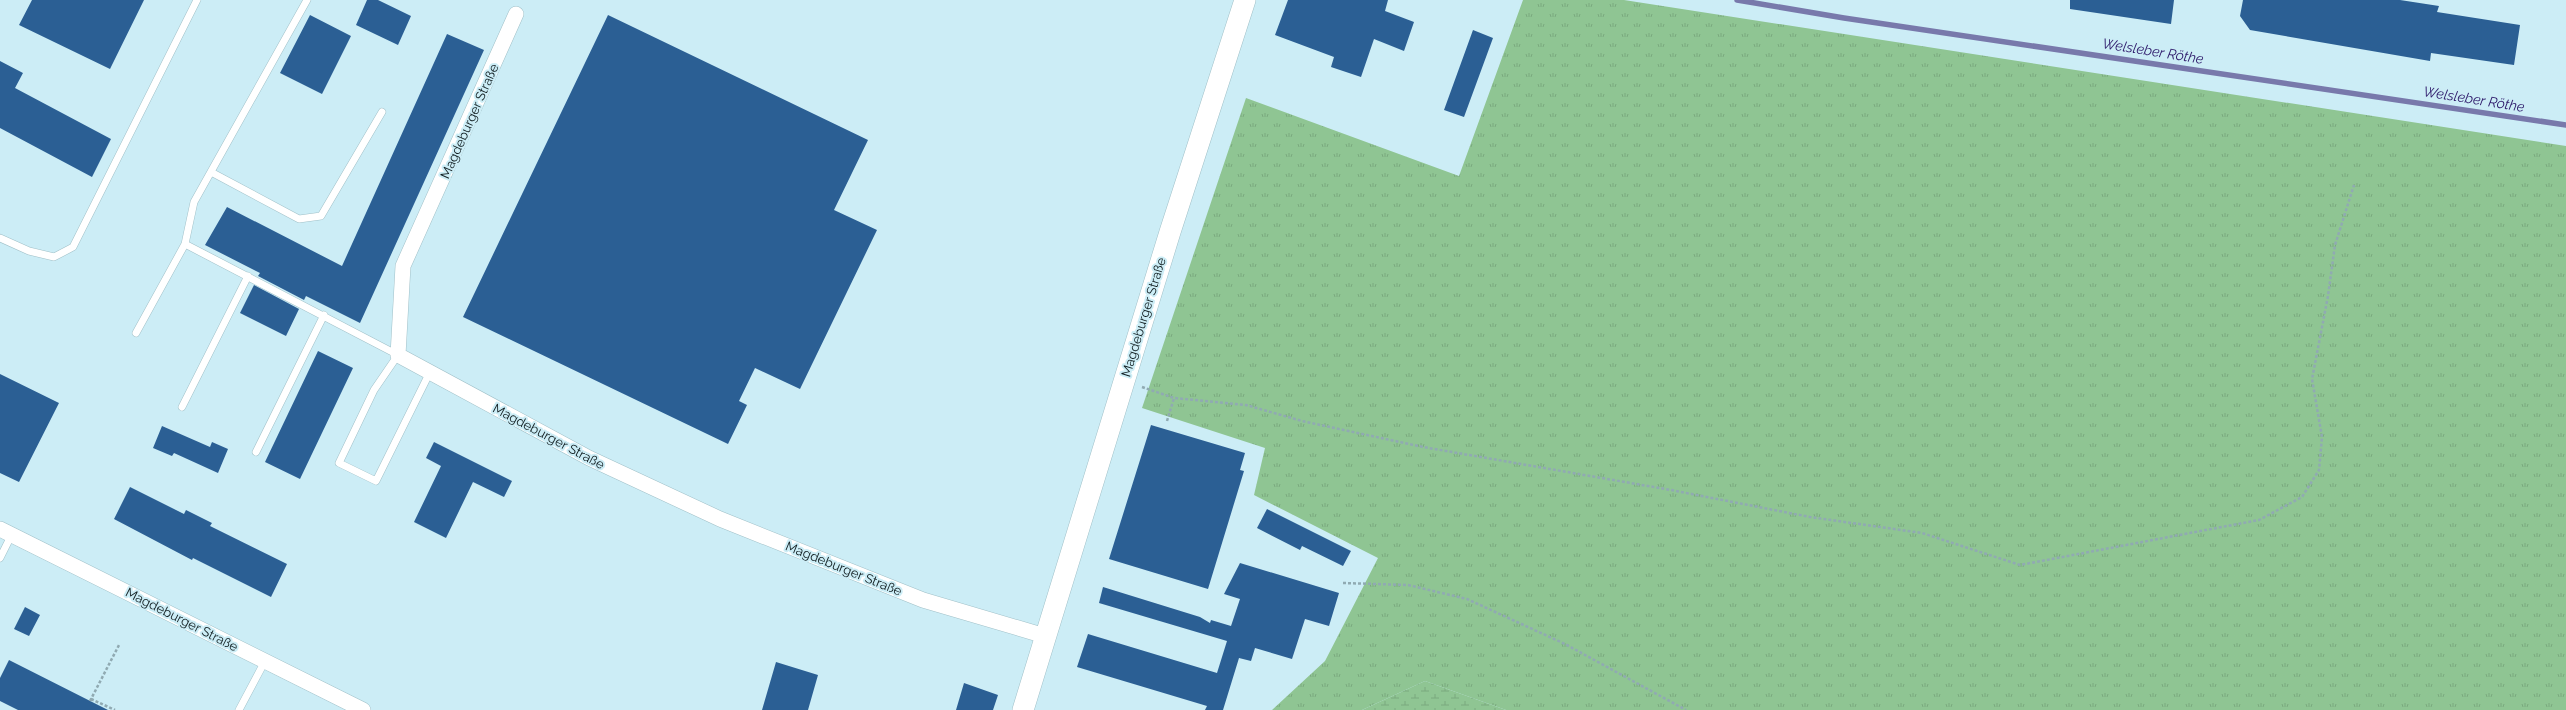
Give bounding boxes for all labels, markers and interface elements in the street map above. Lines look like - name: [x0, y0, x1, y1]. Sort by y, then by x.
- water label: Welsleber Röthe: [2101, 35, 2205, 67]
- street label: Magdeburger Straße: [437, 61, 502, 181]
- water label: Welsleber Röthe: [2422, 83, 2526, 115]
- street label: Magdeburger Straße: [1118, 255, 1169, 379]
- street label: Magdeburger Straße: [490, 401, 607, 472]
- street label: Magdeburger Straße: [783, 538, 904, 599]
- street label: Magdeburger Straße: [123, 585, 241, 654]

